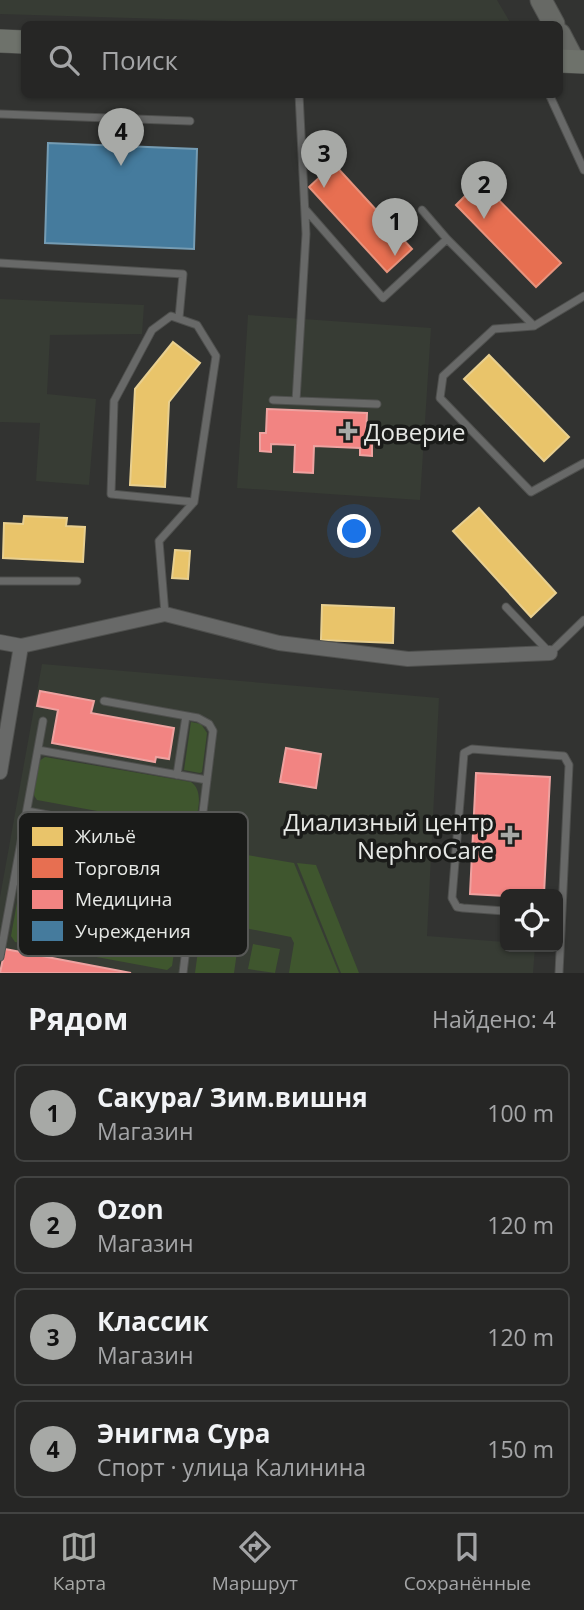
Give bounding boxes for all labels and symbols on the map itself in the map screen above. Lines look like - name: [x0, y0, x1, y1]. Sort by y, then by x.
- pin: 4: [98, 108, 144, 166]
- pin: 3: [301, 130, 347, 188]
- pin: 2: [461, 161, 507, 219]
- pin: 1: [372, 198, 418, 256]
- place label: Доверие: [364, 415, 466, 448]
- marker: Доверие: [338, 421, 358, 441]
- your location: [337, 514, 371, 548]
- place label: Диализный центр NephroCare: [284, 805, 494, 866]
- legend: [18, 812, 248, 956]
- text: Жильё: [75, 823, 136, 849]
- marker: Диализный центр NephroCare: [500, 825, 520, 845]
- text: Торговля: [75, 855, 160, 881]
- text: Медицина: [75, 886, 172, 912]
- text: Учреждения: [75, 918, 191, 944]

